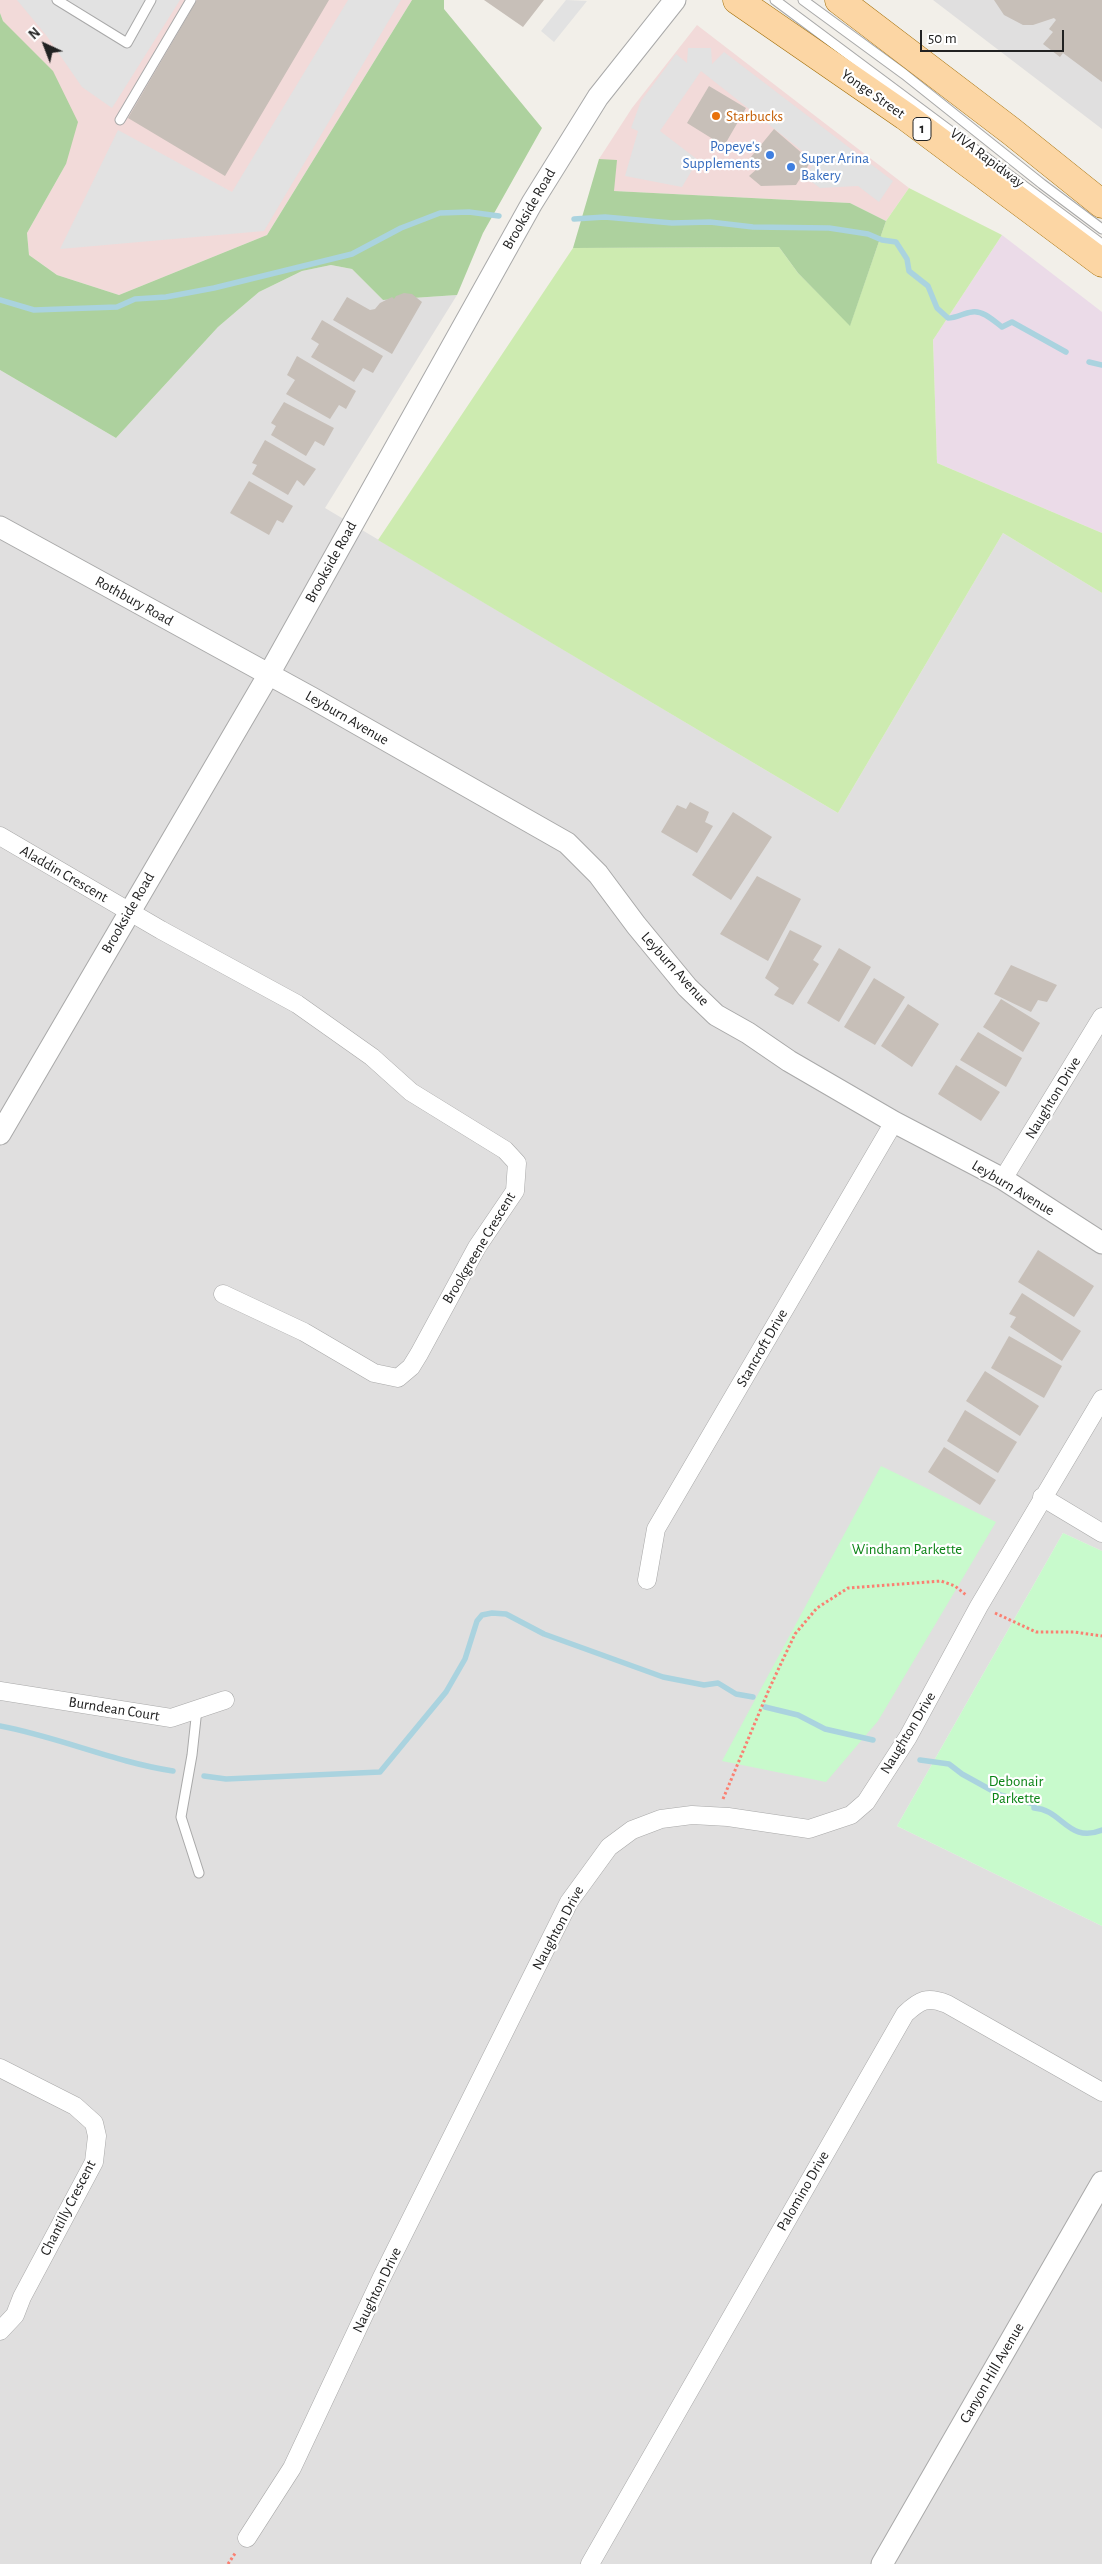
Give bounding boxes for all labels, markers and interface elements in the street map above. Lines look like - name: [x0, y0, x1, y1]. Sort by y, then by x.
- north arrow: [20, 20, 70, 70]
- scale bar: [922, 20, 1066, 52]
- text: N: [26, 26, 43, 42]
- text: 50 m: [928, 31, 957, 46]
- street label: Yonge Street: [838, 65, 908, 123]
- place label: Starbucks: [726, 107, 783, 125]
- marker: Starbucks: [710, 110, 722, 122]
- road number: 1: [913, 118, 931, 140]
- street label: VIVA Rapidway: [946, 124, 1028, 192]
- place label: Popeye's Supplements: [682, 137, 760, 172]
- marker: Popeye's Supplements: [764, 149, 776, 161]
- place label: Super Arina Bakery: [801, 149, 869, 184]
- marker: Super Arina Bakery: [785, 161, 797, 173]
- street label: Brookside Road: [499, 165, 559, 253]
- street label: Brookside Road: [301, 518, 361, 606]
- street label: Rothbury Road: [92, 572, 176, 630]
- street label: Leyburn Avenue: [302, 687, 392, 749]
- street label: Aladdin Crescent: [17, 842, 111, 906]
- street label: Brookside Road: [98, 869, 158, 957]
- street label: Leyburn Avenue: [637, 928, 713, 1010]
- street label: Naughton Drive: [1021, 1054, 1085, 1142]
- street label: Leyburn Avenue: [968, 1156, 1058, 1220]
- street label: Brookgreene Crescent: [439, 1189, 519, 1307]
- street label: Stancroft Drive: [732, 1306, 792, 1390]
- park label: Windham Parkette: [852, 1540, 962, 1558]
- street label: Naughton Drive: [876, 1689, 940, 1777]
- street label: Burndean Court: [67, 1693, 161, 1725]
- park label: Debonair Parkette: [989, 1772, 1043, 1807]
- street label: Naughton Drive: [528, 1883, 588, 1973]
- street label: Palomino Drive: [773, 2148, 833, 2234]
- street label: Chantilly Crescent: [36, 2157, 100, 2259]
- street label: Naughton Drive: [349, 2244, 405, 2336]
- street label: Canyon Hill Avenue: [956, 2320, 1028, 2426]

